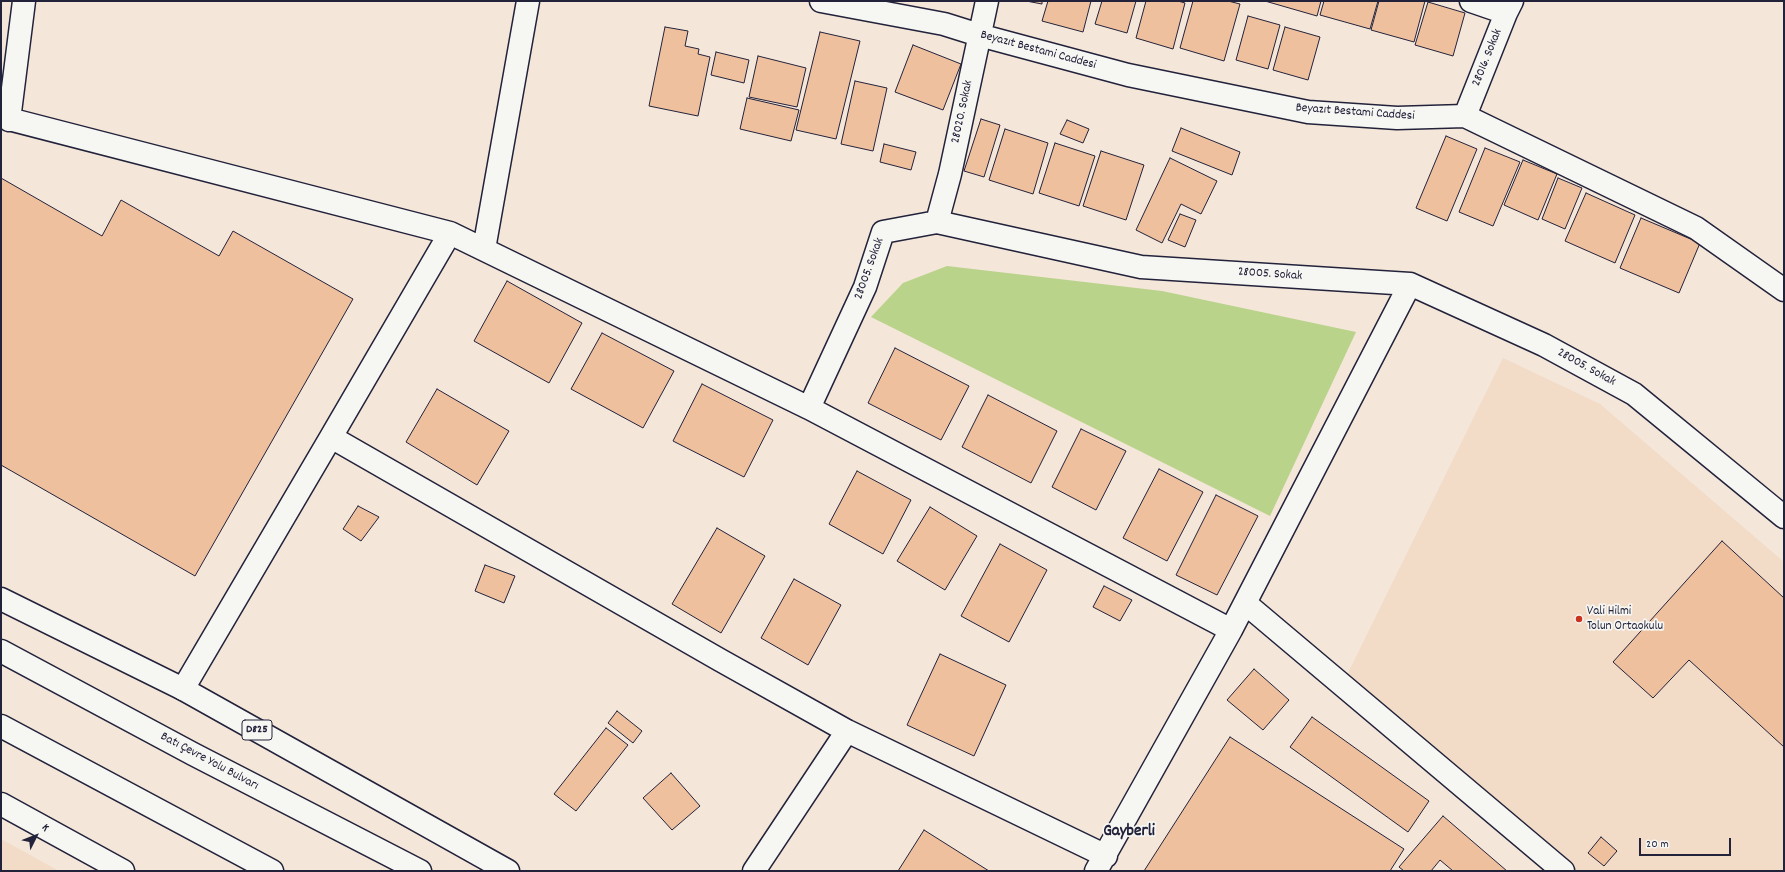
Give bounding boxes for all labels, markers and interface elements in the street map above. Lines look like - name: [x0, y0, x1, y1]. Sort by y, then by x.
- street label: 28016. Sokak: [1469, 27, 1507, 89]
- street label: Beyazıt Bestami Caddesi: [978, 28, 1098, 74]
- street label: 28020. Sokak: [949, 79, 977, 145]
- street label: Beyazıt Bestami Caddesi: [1295, 101, 1415, 125]
- street label: 28005. Sokak: [852, 236, 888, 302]
- street label: 28005. Sokak: [1237, 265, 1303, 285]
- street label: 28005. Sokak: [1554, 346, 1618, 390]
- place label: Vali Hilmi Tolun Ortaokulu: [1587, 604, 1663, 635]
- marker: Vali Hilmi Tolun Ortaokulu: [1574, 614, 1584, 624]
- road number: D825: [242, 720, 272, 740]
- street label: Batı Çevre Yolu Bulvarı: [157, 730, 261, 794]
- north arrow: [16, 816, 56, 856]
- text: K: [37, 821, 53, 835]
- district label: Gayberli: [1103, 823, 1155, 843]
- scale bar: [1641, 830, 1733, 856]
- text: 20 m: [1646, 836, 1669, 853]

